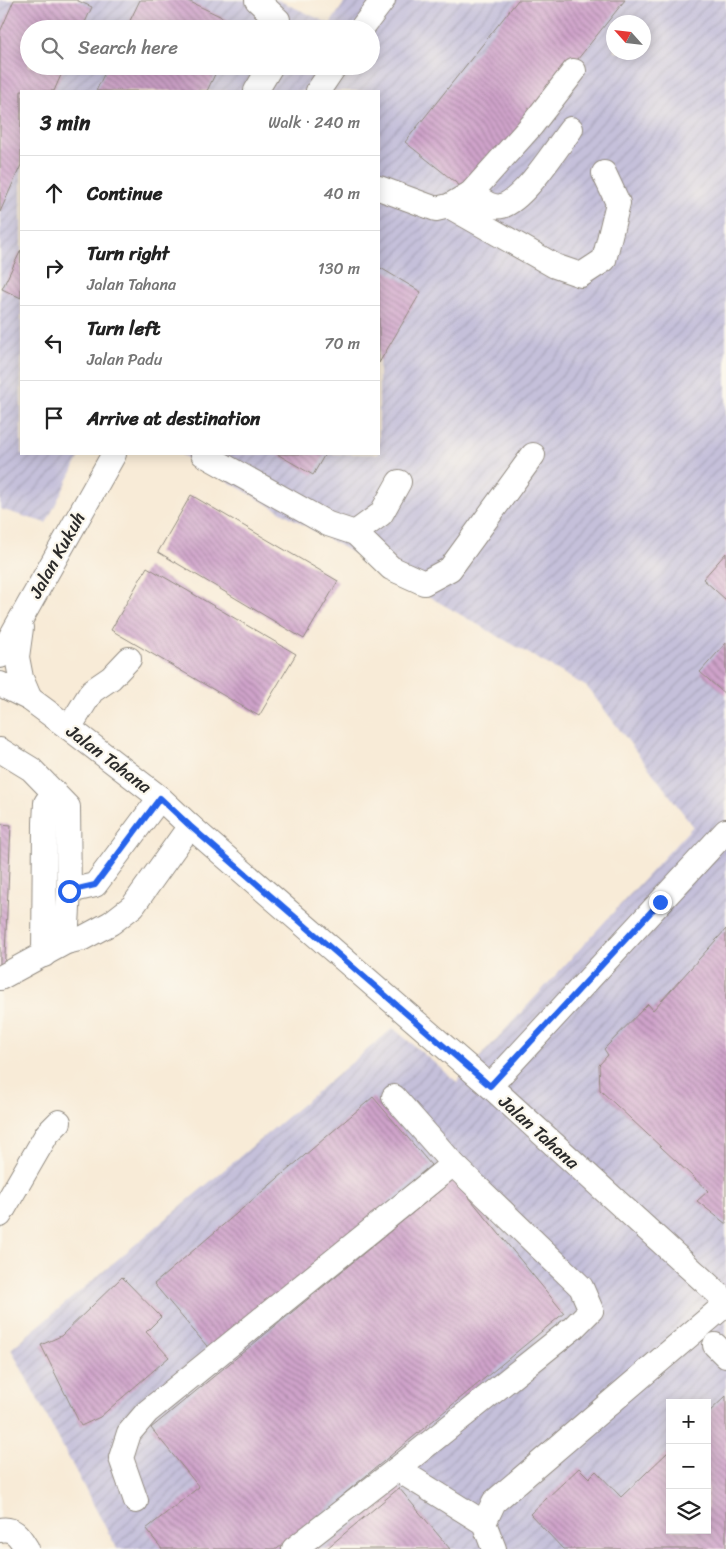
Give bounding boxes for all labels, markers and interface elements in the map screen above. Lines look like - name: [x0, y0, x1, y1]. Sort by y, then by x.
- north arrow: [606, 15, 651, 60]
- search box: [20, 20, 380, 75]
- text: Search here: [78, 31, 178, 64]
- icon: search: [38, 34, 66, 62]
- text: 3 min: [40, 104, 90, 142]
- text: Walk · 240 m: [268, 108, 360, 137]
- text: Continue: [87, 177, 163, 210]
- icon: ahead: [40, 179, 68, 207]
- text: 40 m: [323, 179, 360, 208]
- text: Turn right: [87, 237, 169, 270]
- icon: right: [40, 254, 68, 282]
- text: 130 m: [318, 254, 360, 283]
- text: Jalan Tahana: [87, 270, 176, 299]
- text: Turn left: [87, 312, 160, 345]
- icon: left: [40, 329, 68, 357]
- text: 70 m: [324, 329, 360, 358]
- text: Jalan Padu: [87, 345, 162, 374]
- text: Arrive at destination: [87, 402, 260, 435]
- icon: arrive: [40, 404, 68, 432]
- street label: Jalan Kukuh: [19, 506, 94, 605]
- street label: Jalan Tahana: [59, 715, 159, 803]
- route start: [58, 880, 81, 903]
- route end: [649, 891, 672, 914]
- street label: Jalan Tahana: [490, 1086, 588, 1178]
- map controls: [666, 1399, 711, 1534]
- button: +: [666, 1399, 711, 1444]
- button: −: [666, 1444, 711, 1489]
- button: layers: [666, 1489, 711, 1534]

